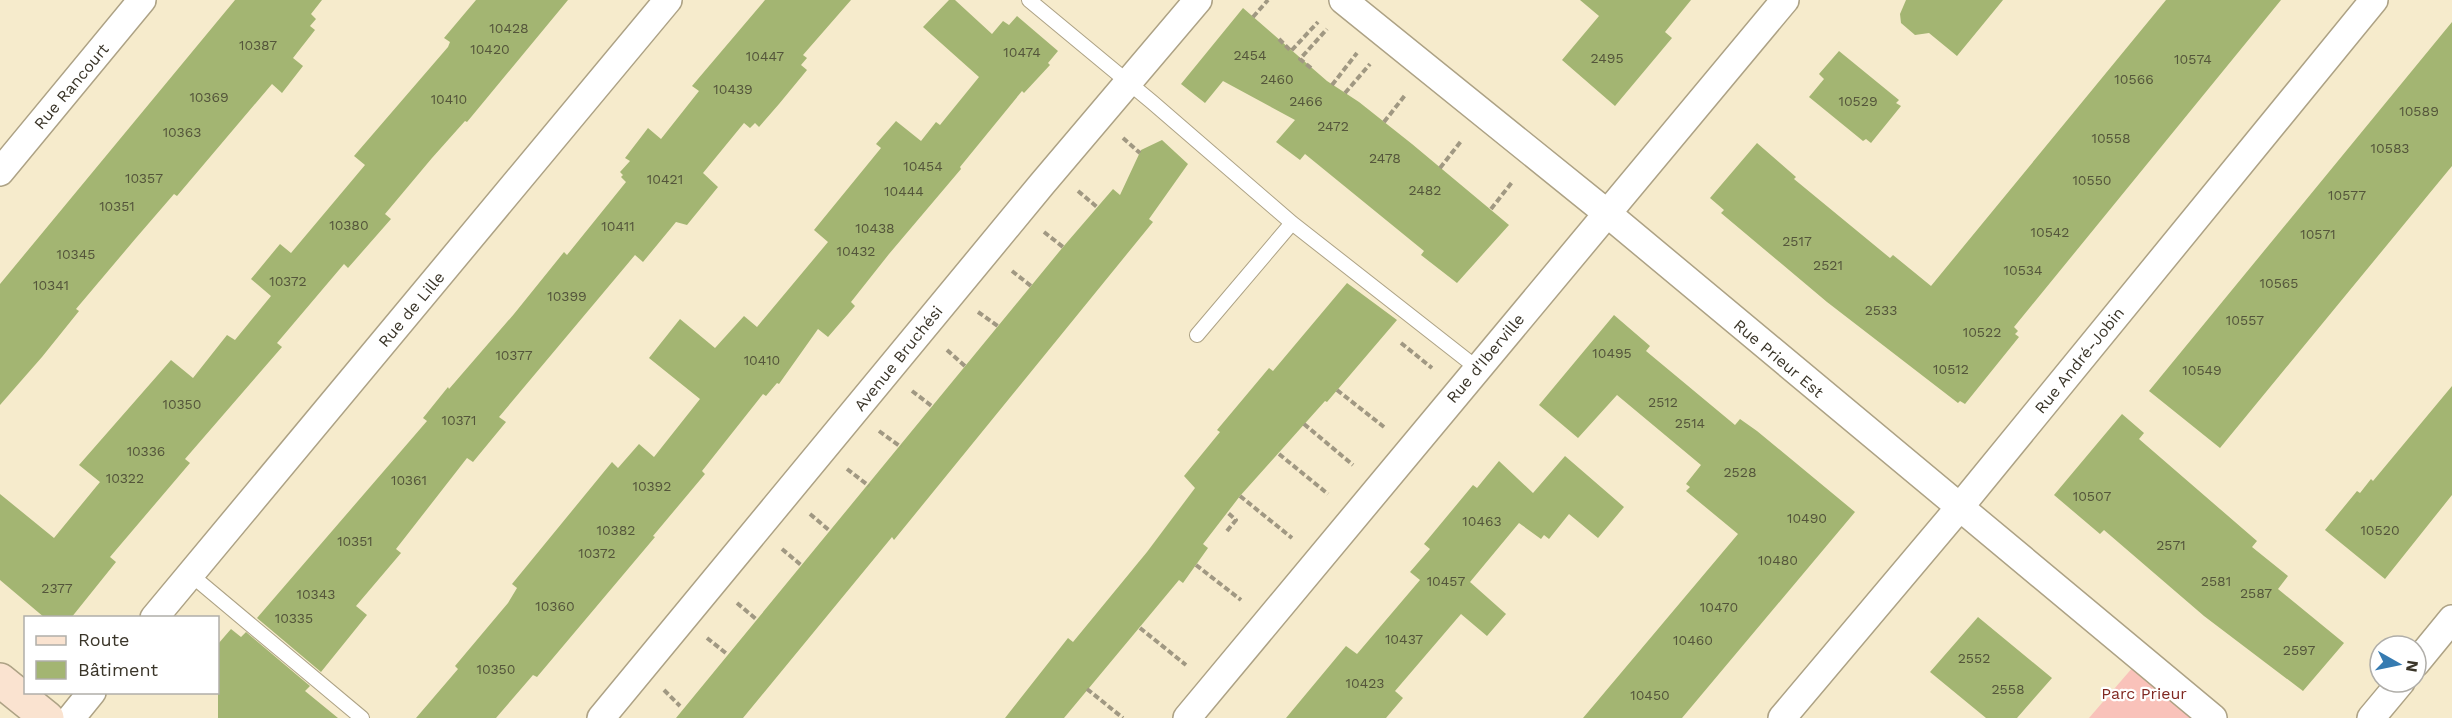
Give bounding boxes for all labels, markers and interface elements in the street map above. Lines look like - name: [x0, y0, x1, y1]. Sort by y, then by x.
- house number: 10428: [489, 20, 529, 36]
- house number: 10387: [239, 37, 277, 53]
- street label: Rue Rancourt: [30, 39, 113, 133]
- house number: 10420: [470, 41, 510, 57]
- house number: 10474: [1003, 44, 1041, 60]
- house number: 2454: [1234, 47, 1267, 63]
- house number: 10447: [746, 48, 784, 64]
- house number: 2495: [1590, 50, 1624, 66]
- house number: 10574: [2174, 51, 2212, 67]
- house number: 2460: [1260, 71, 1294, 87]
- house number: 10566: [2114, 71, 2154, 87]
- house number: 10439: [713, 81, 753, 97]
- house number: 10369: [189, 89, 229, 105]
- house number: 10410: [431, 91, 467, 107]
- house number: 2466: [1289, 93, 1323, 109]
- house number: 10529: [1838, 93, 1878, 109]
- house number: 10589: [2399, 103, 2439, 119]
- house number: 2472: [1317, 118, 1349, 134]
- house number: 10363: [163, 124, 201, 140]
- house number: 10558: [2091, 130, 2131, 146]
- house number: 10583: [2371, 140, 2409, 156]
- house number: 2478: [1369, 150, 1401, 166]
- house number: 10454: [903, 158, 943, 174]
- house number: 10357: [125, 170, 163, 186]
- house number: 10421: [647, 171, 683, 187]
- house number: 10550: [2072, 172, 2112, 188]
- house number: 2482: [1408, 182, 1442, 198]
- house number: 10444: [884, 183, 924, 199]
- house number: 10577: [2328, 187, 2366, 203]
- house number: 10351: [99, 198, 135, 214]
- house number: 10380: [329, 217, 369, 233]
- house number: 10411: [601, 218, 635, 234]
- house number: 10438: [855, 220, 895, 236]
- house number: 10542: [2030, 224, 2070, 240]
- house number: 10571: [2300, 226, 2336, 242]
- house number: 2517: [1782, 233, 1812, 249]
- house number: 10432: [836, 243, 876, 259]
- house number: 10345: [57, 246, 95, 262]
- house number: 2521: [1813, 257, 1843, 273]
- house number: 10534: [2003, 262, 2043, 278]
- street label: Rue de Lille: [374, 268, 448, 351]
- house number: 10372: [269, 273, 307, 289]
- house number: 10565: [2260, 275, 2298, 291]
- house number: 10341: [33, 277, 69, 293]
- house number: 10399: [547, 288, 587, 304]
- street label: Avenue Bruchési: [850, 302, 947, 415]
- house number: 2533: [1865, 302, 1897, 318]
- street label: Rue André-Jobin: [2031, 303, 2128, 417]
- street label: Rue d'Iberville: [1442, 310, 1528, 407]
- house number: 10557: [2226, 312, 2264, 328]
- street label: Rue Prieur Est: [1730, 315, 1828, 402]
- house number: 10522: [1963, 324, 2001, 340]
- house number: 10495: [1592, 345, 1632, 361]
- house number: 10377: [495, 347, 533, 363]
- house number: 10410: [744, 352, 780, 368]
- house number: 10512: [1933, 361, 1969, 377]
- house number: 10549: [2182, 362, 2222, 378]
- house number: 2512: [1648, 394, 1678, 410]
- house number: 10350: [163, 396, 201, 412]
- house number: 10371: [442, 412, 476, 428]
- house number: 2514: [1675, 415, 1705, 431]
- house number: 10336: [127, 443, 165, 459]
- house number: 2528: [1723, 464, 1757, 480]
- house number: 10322: [106, 470, 144, 486]
- house number: 10361: [391, 472, 427, 488]
- house number: 10392: [633, 478, 671, 494]
- house number: 10507: [2073, 488, 2111, 504]
- house number: 10490: [1787, 510, 1827, 526]
- house number: 10463: [1462, 513, 1502, 529]
- house number: 10382: [597, 522, 635, 538]
- house number: 10520: [2360, 522, 2400, 538]
- house number: 10351: [337, 533, 373, 549]
- house number: 2571: [2156, 537, 2186, 553]
- house number: 10372: [578, 545, 616, 561]
- house number: 10480: [1758, 552, 1798, 568]
- house number: 10457: [1427, 573, 1466, 589]
- house number: 2581: [2201, 573, 2231, 589]
- house number: 2377: [41, 580, 73, 596]
- house number: 2587: [2240, 585, 2272, 601]
- house number: 10343: [297, 586, 335, 602]
- house number: 10360: [535, 598, 575, 614]
- house number: 10470: [1700, 599, 1738, 615]
- house number: 10335: [275, 610, 313, 626]
- legend: [24, 616, 219, 694]
- text: Route: [78, 629, 130, 650]
- house number: 10437: [1385, 631, 1423, 647]
- house number: 10460: [1673, 632, 1713, 648]
- north arrow: [2368, 634, 2428, 694]
- house number: 2597: [2283, 642, 2315, 658]
- house number: 2552: [1958, 650, 1990, 666]
- text: Bâtiment: [78, 659, 158, 680]
- text: N: [2402, 659, 2423, 674]
- house number: 10350: [477, 661, 515, 677]
- house number: 10423: [1345, 675, 1385, 691]
- house number: 2558: [1991, 681, 2025, 697]
- park label: Parc Prieur: [2101, 684, 2187, 703]
- house number: 10450: [1630, 687, 1670, 703]

